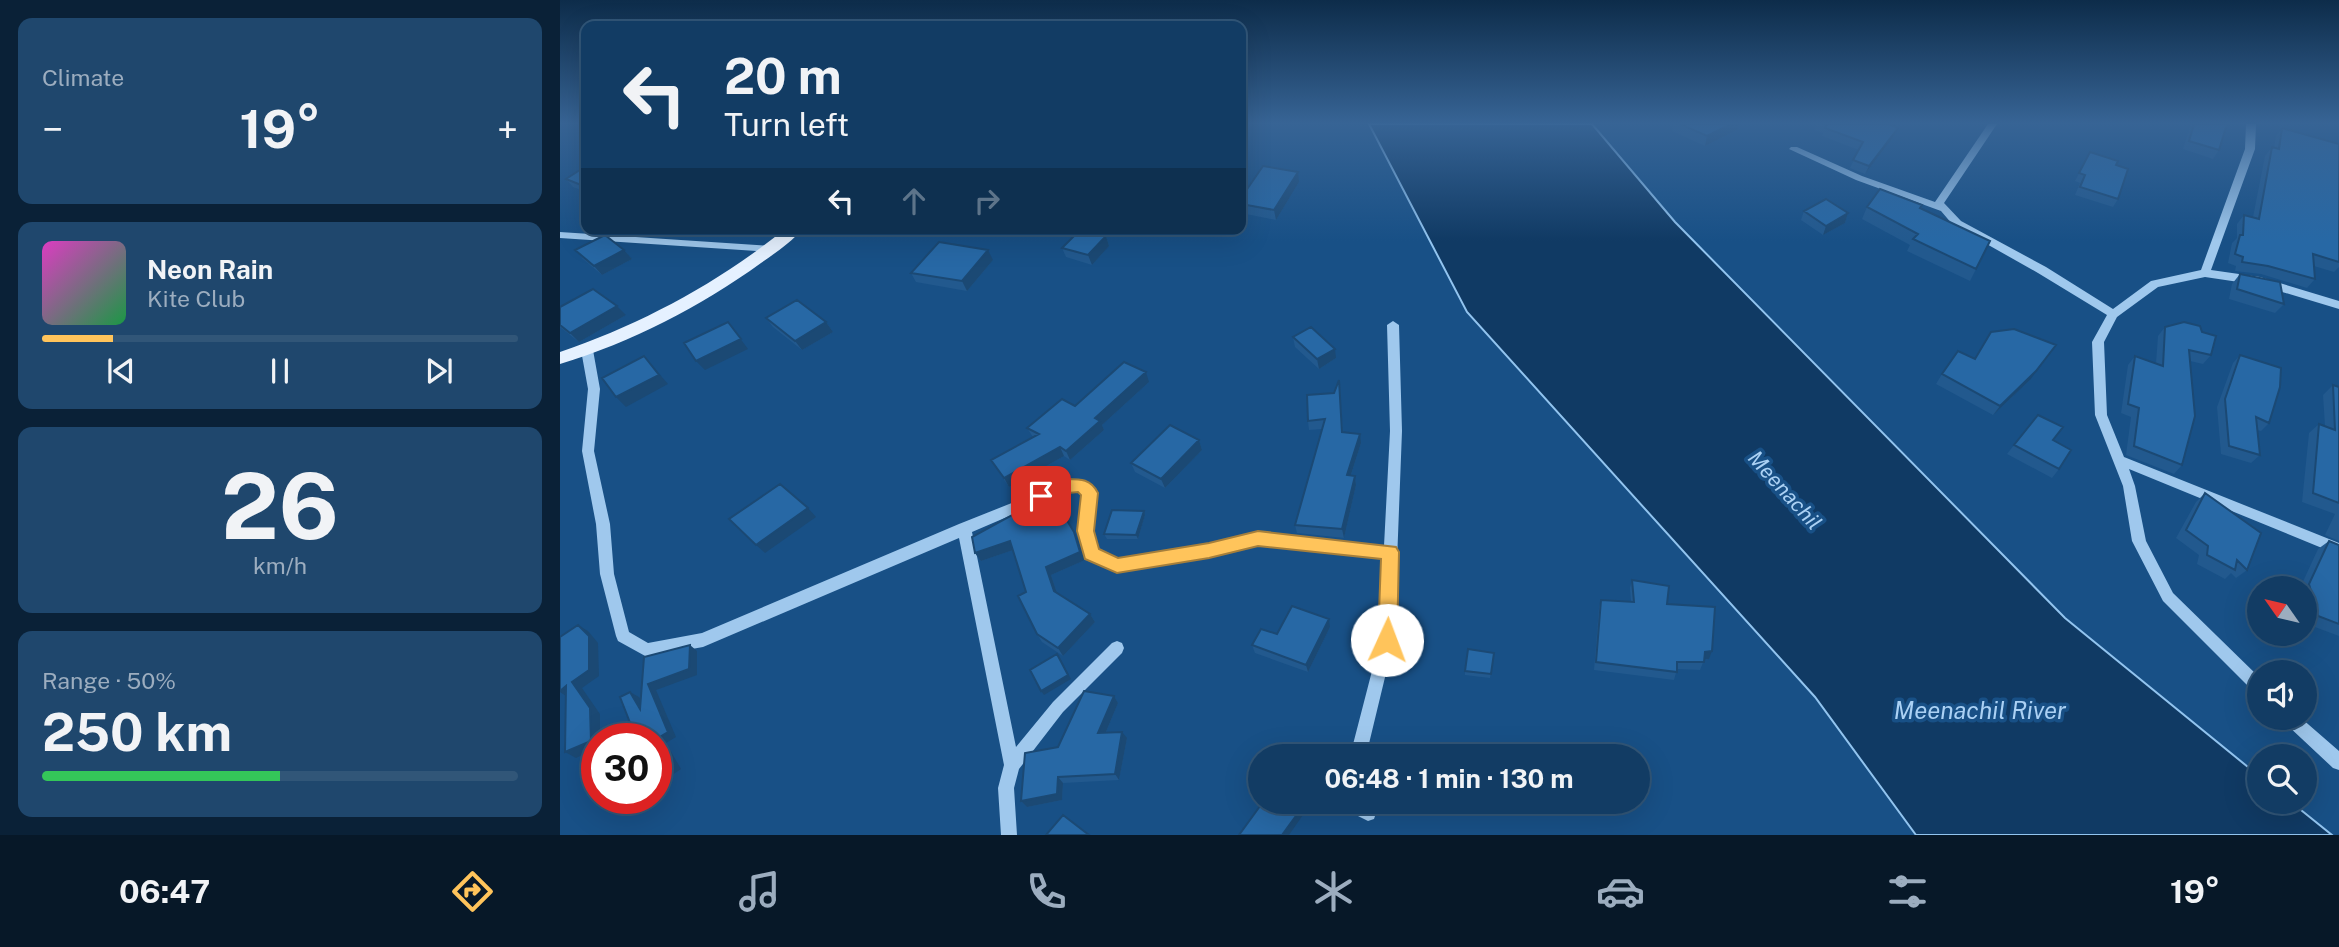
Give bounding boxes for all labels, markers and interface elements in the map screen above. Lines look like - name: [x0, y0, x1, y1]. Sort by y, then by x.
- text: 20 m: [724, 47, 842, 105]
- icon: left: [609, 49, 700, 140]
- text: Climate: [42, 64, 124, 91]
- text: 19°: [239, 99, 321, 160]
- text: Turn left: [724, 106, 849, 143]
- text: −: [42, 107, 63, 152]
- text: +: [497, 107, 518, 152]
- icon: left: [822, 182, 860, 220]
- icon: ahead: [895, 182, 933, 220]
- icon: right: [968, 182, 1006, 220]
- text: Neon Rain: [147, 254, 273, 285]
- text: Kite Club: [147, 285, 245, 312]
- icon: previous: [102, 352, 140, 390]
- icon: pause: [261, 352, 299, 390]
- icon: next: [420, 352, 458, 390]
- water label: Meenachil: [1743, 445, 1827, 535]
- text: 26: [221, 453, 339, 559]
- pin: [1011, 466, 1071, 526]
- icon: arrive: [1022, 477, 1060, 515]
- text: km/h: [253, 552, 307, 579]
- north arrow: [2247, 576, 2317, 646]
- map controls: [2247, 576, 2317, 814]
- position arrow: [1350, 603, 1424, 677]
- button: sound: [2247, 660, 2317, 730]
- text: Range · 50%: [42, 667, 176, 694]
- water label: Meenachil River: [1894, 696, 2067, 724]
- text: 250 km: [42, 702, 232, 763]
- speed limit sign: 30: [581, 723, 672, 814]
- button: search: [2247, 744, 2317, 814]
- text: 06:48 · 1 min · 130 m: [1325, 763, 1574, 794]
- icon: directions: [448, 867, 497, 916]
- icon: music: [735, 867, 784, 916]
- icon: phone: [1022, 867, 1071, 916]
- icon: climate: [1309, 867, 1358, 916]
- icon: car: [1596, 867, 1645, 916]
- icon: filters: [1883, 867, 1932, 916]
- text: 06:47: [119, 873, 210, 910]
- text: 19°: [2170, 873, 2220, 910]

